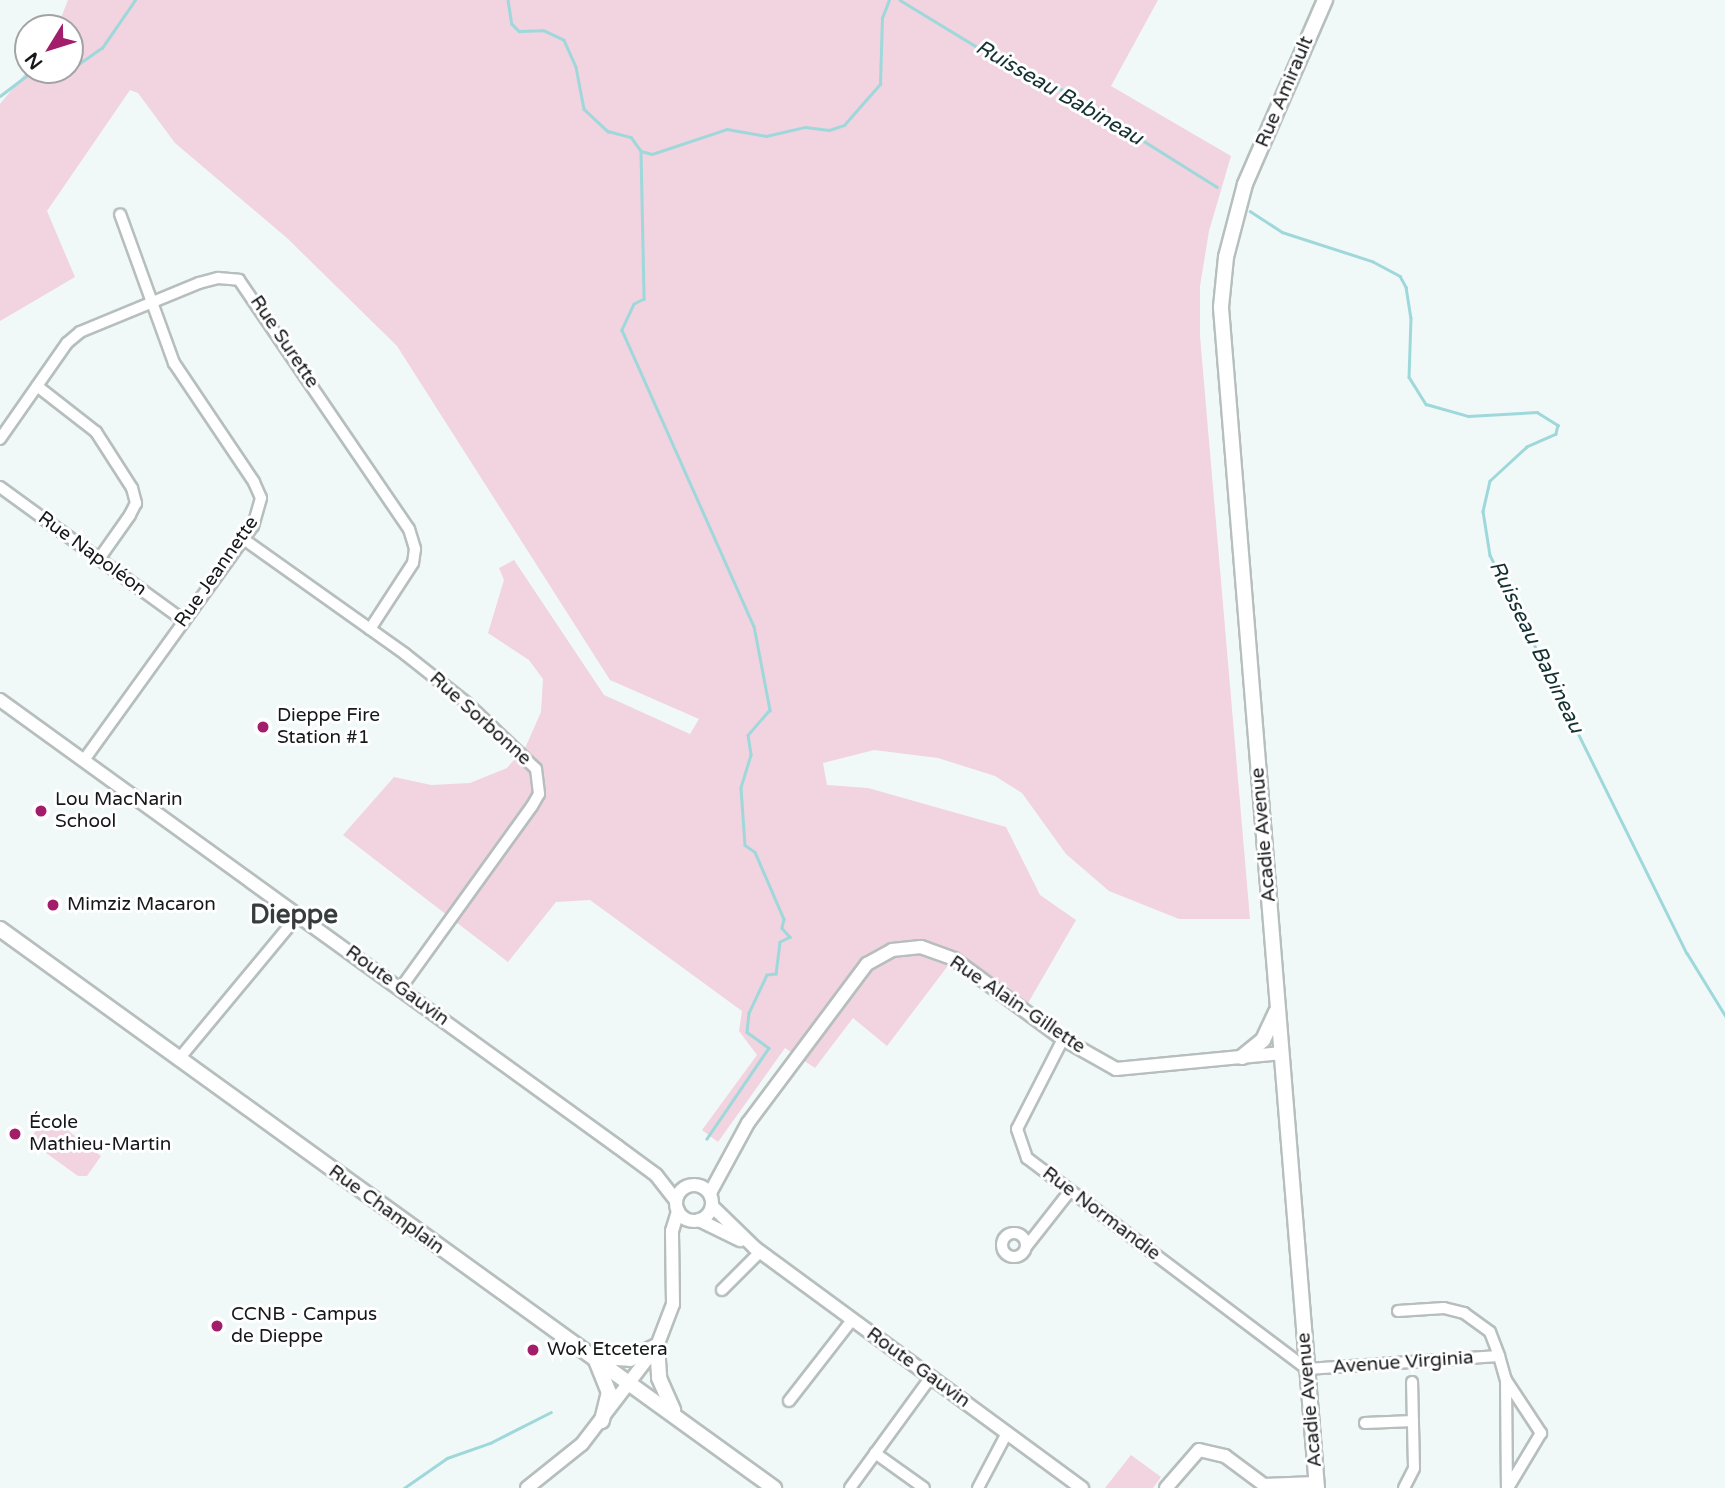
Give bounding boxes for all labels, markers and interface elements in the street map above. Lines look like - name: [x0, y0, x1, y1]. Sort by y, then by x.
- north arrow: [14, 14, 84, 84]
- street label: Rue Amirault: [1251, 33, 1319, 151]
- water label: Ruisseau Babineau: [971, 35, 1147, 151]
- text: N: [21, 48, 47, 73]
- street label: Rue Surette: [245, 291, 323, 393]
- street label: Rue Napoléon: [33, 507, 151, 601]
- street label: Rue Jeannette: [170, 512, 264, 632]
- water label: Ruisseau Babineau: [1483, 557, 1589, 737]
- street label: Rue Sorbonne: [425, 667, 535, 771]
- place label: Dieppe Fire Station #1: [277, 705, 380, 749]
- marker: Dieppe Fire Station #1: [255, 719, 271, 735]
- street label: Acadie Avenue: [1247, 767, 1281, 903]
- place label: Lou MacNarin School: [55, 789, 183, 833]
- marker: Lou MacNarin School: [33, 803, 49, 819]
- place label: Mimziz Macaron: [67, 894, 216, 916]
- marker: Mimziz Macaron: [45, 897, 61, 913]
- district label: Dieppe: [250, 899, 338, 931]
- street label: Route Gauvin: [341, 941, 453, 1031]
- street label: Rue Alain-Gillette: [945, 951, 1089, 1059]
- place label: École Mathieu-Martin: [29, 1112, 171, 1156]
- marker: École Mathieu-Martin: [7, 1126, 23, 1142]
- street label: Rue Champlain: [324, 1160, 448, 1260]
- street label: Rue Normandie: [1038, 1162, 1164, 1266]
- place label: CCNB - Campus de Dieppe: [231, 1304, 377, 1348]
- marker: CCNB - Campus de Dieppe: [209, 1318, 225, 1334]
- street label: Route Gauvin: [862, 1323, 974, 1413]
- street label: Acadie Avenue: [1293, 1332, 1327, 1468]
- place label: Wok Etcetera: [547, 1339, 668, 1361]
- marker: Wok Etcetera: [525, 1342, 541, 1358]
- street label: Avenue Virginia: [1332, 1347, 1474, 1379]

